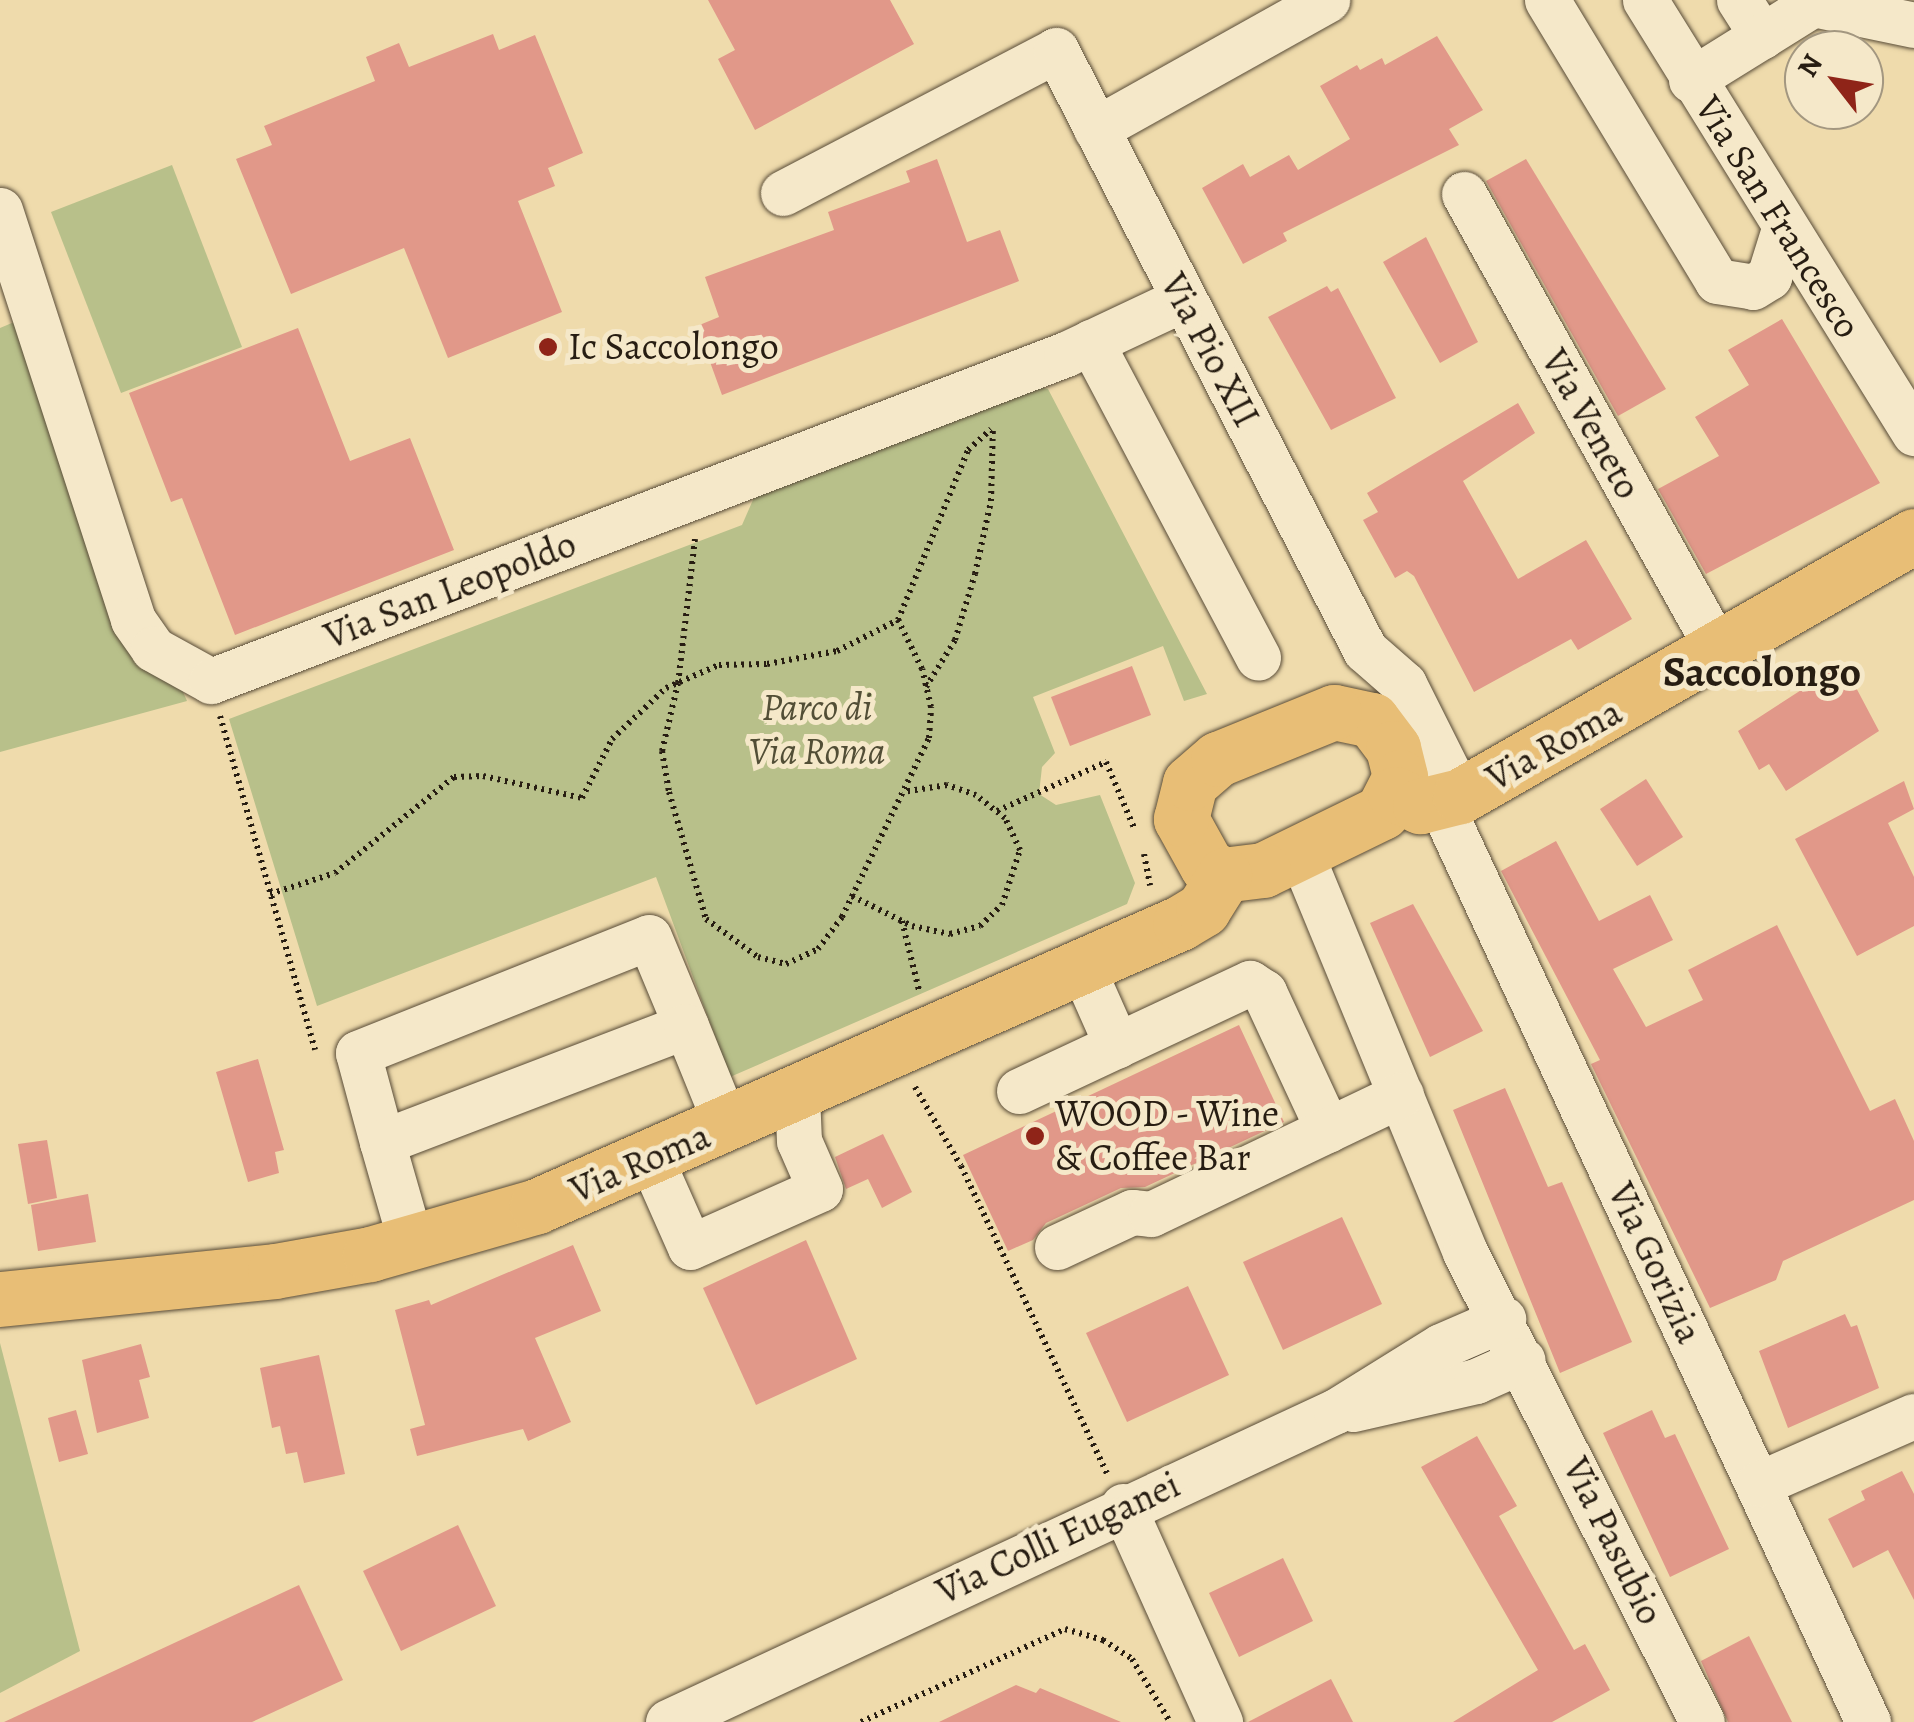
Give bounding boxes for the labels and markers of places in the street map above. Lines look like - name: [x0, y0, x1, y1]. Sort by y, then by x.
- place label: Ic Saccolongo: [568, 324, 779, 370]
- marker: Ic Saccolongo: [537, 336, 559, 358]
- place label: WOOD - Wine & Coffee Bar: [1055, 1091, 1281, 1180]
- marker: WOOD - Wine & Coffee Bar: [1024, 1125, 1046, 1147]

